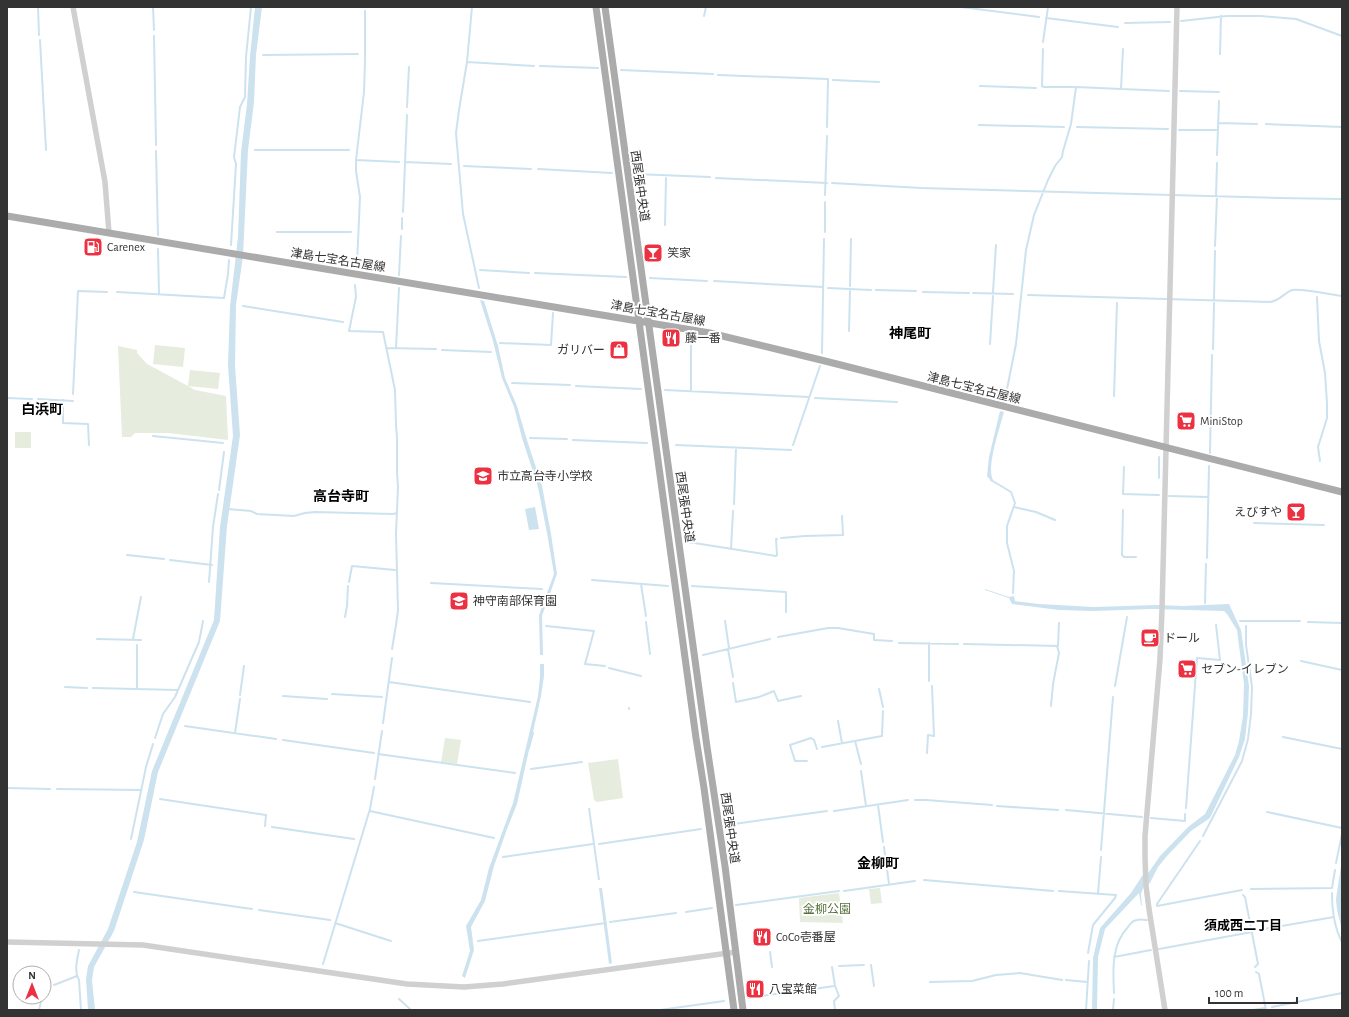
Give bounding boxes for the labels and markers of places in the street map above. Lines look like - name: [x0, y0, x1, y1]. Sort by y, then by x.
- fuel station icon: Carenex: [82, 236, 104, 258]
- place label: Carenex: [107, 241, 145, 253]
- bar icon: 笑家: [642, 242, 664, 264]
- place label: 笑家: [667, 246, 691, 259]
- restaurant icon: 藤一番: [660, 327, 682, 349]
- place label: 藤一番: [685, 332, 721, 344]
- shop icon: ガリバー: [608, 339, 630, 361]
- place label: ガリバー: [557, 343, 605, 356]
- supermarket icon: MiniStop: [1175, 410, 1197, 432]
- place label: MiniStop: [1200, 415, 1243, 427]
- school or university icon: 市立高台寺小学校: [472, 465, 494, 487]
- place label: 市立高台寺小学校: [497, 469, 593, 482]
- bar icon: えびすや: [1285, 501, 1307, 523]
- place label: えびすや: [1234, 505, 1282, 518]
- school or university icon: 神守南部保育園: [448, 590, 470, 612]
- place label: 神守南部保育園: [473, 594, 557, 607]
- cafe icon: ドール: [1139, 627, 1161, 649]
- place label: ドール: [1164, 632, 1200, 644]
- supermarket icon: セブン-イレブン: [1176, 658, 1198, 680]
- place label: セブン-イレブン: [1201, 662, 1289, 675]
- restaurant icon: CoCo壱番屋: [751, 926, 773, 948]
- place label: CoCo壱番屋: [776, 931, 836, 943]
- restaurant icon: 八宝菜館: [744, 978, 766, 1000]
- place label: 八宝菜館: [769, 983, 817, 995]

